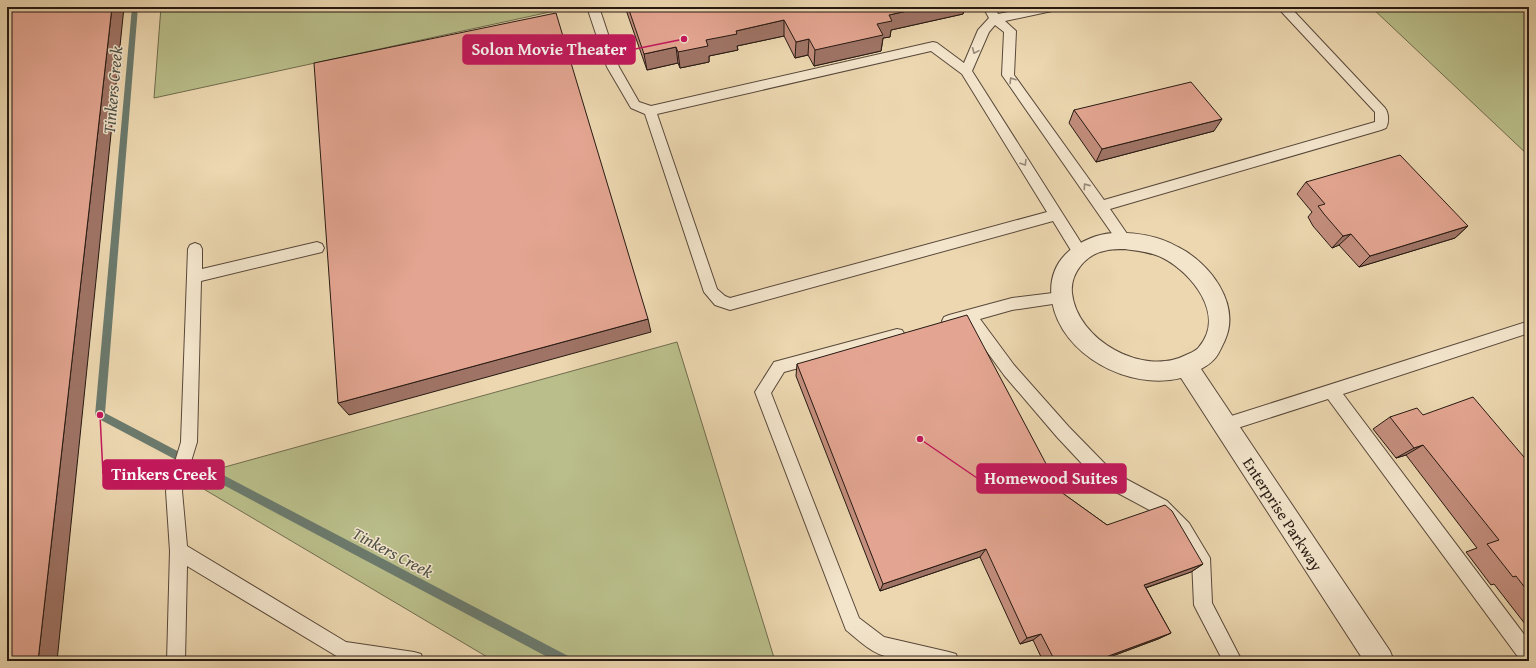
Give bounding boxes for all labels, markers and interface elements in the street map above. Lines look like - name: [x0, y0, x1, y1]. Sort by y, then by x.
- callout: Solon Movie Theater: [463, 35, 635, 64]
- text: Solon Movie Theater: [471, 36, 627, 61]
- water label: Tinkers Creek: [96, 45, 128, 135]
- one-way arrow: [972, 47, 980, 55]
- one-way arrow: [1010, 77, 1017, 84]
- one-way arrow: [1019, 159, 1026, 166]
- one-way arrow: [1083, 183, 1091, 190]
- street label: Enterprise Parkway: [1237, 452, 1329, 576]
- callout: Tinkers Creek: [103, 460, 224, 489]
- text: Tinkers Creek: [111, 461, 217, 486]
- callout: Homewood Suites: [977, 464, 1126, 493]
- text: Homewood Suites: [984, 465, 1118, 490]
- water label: Tinkers Creek: [348, 520, 438, 584]

